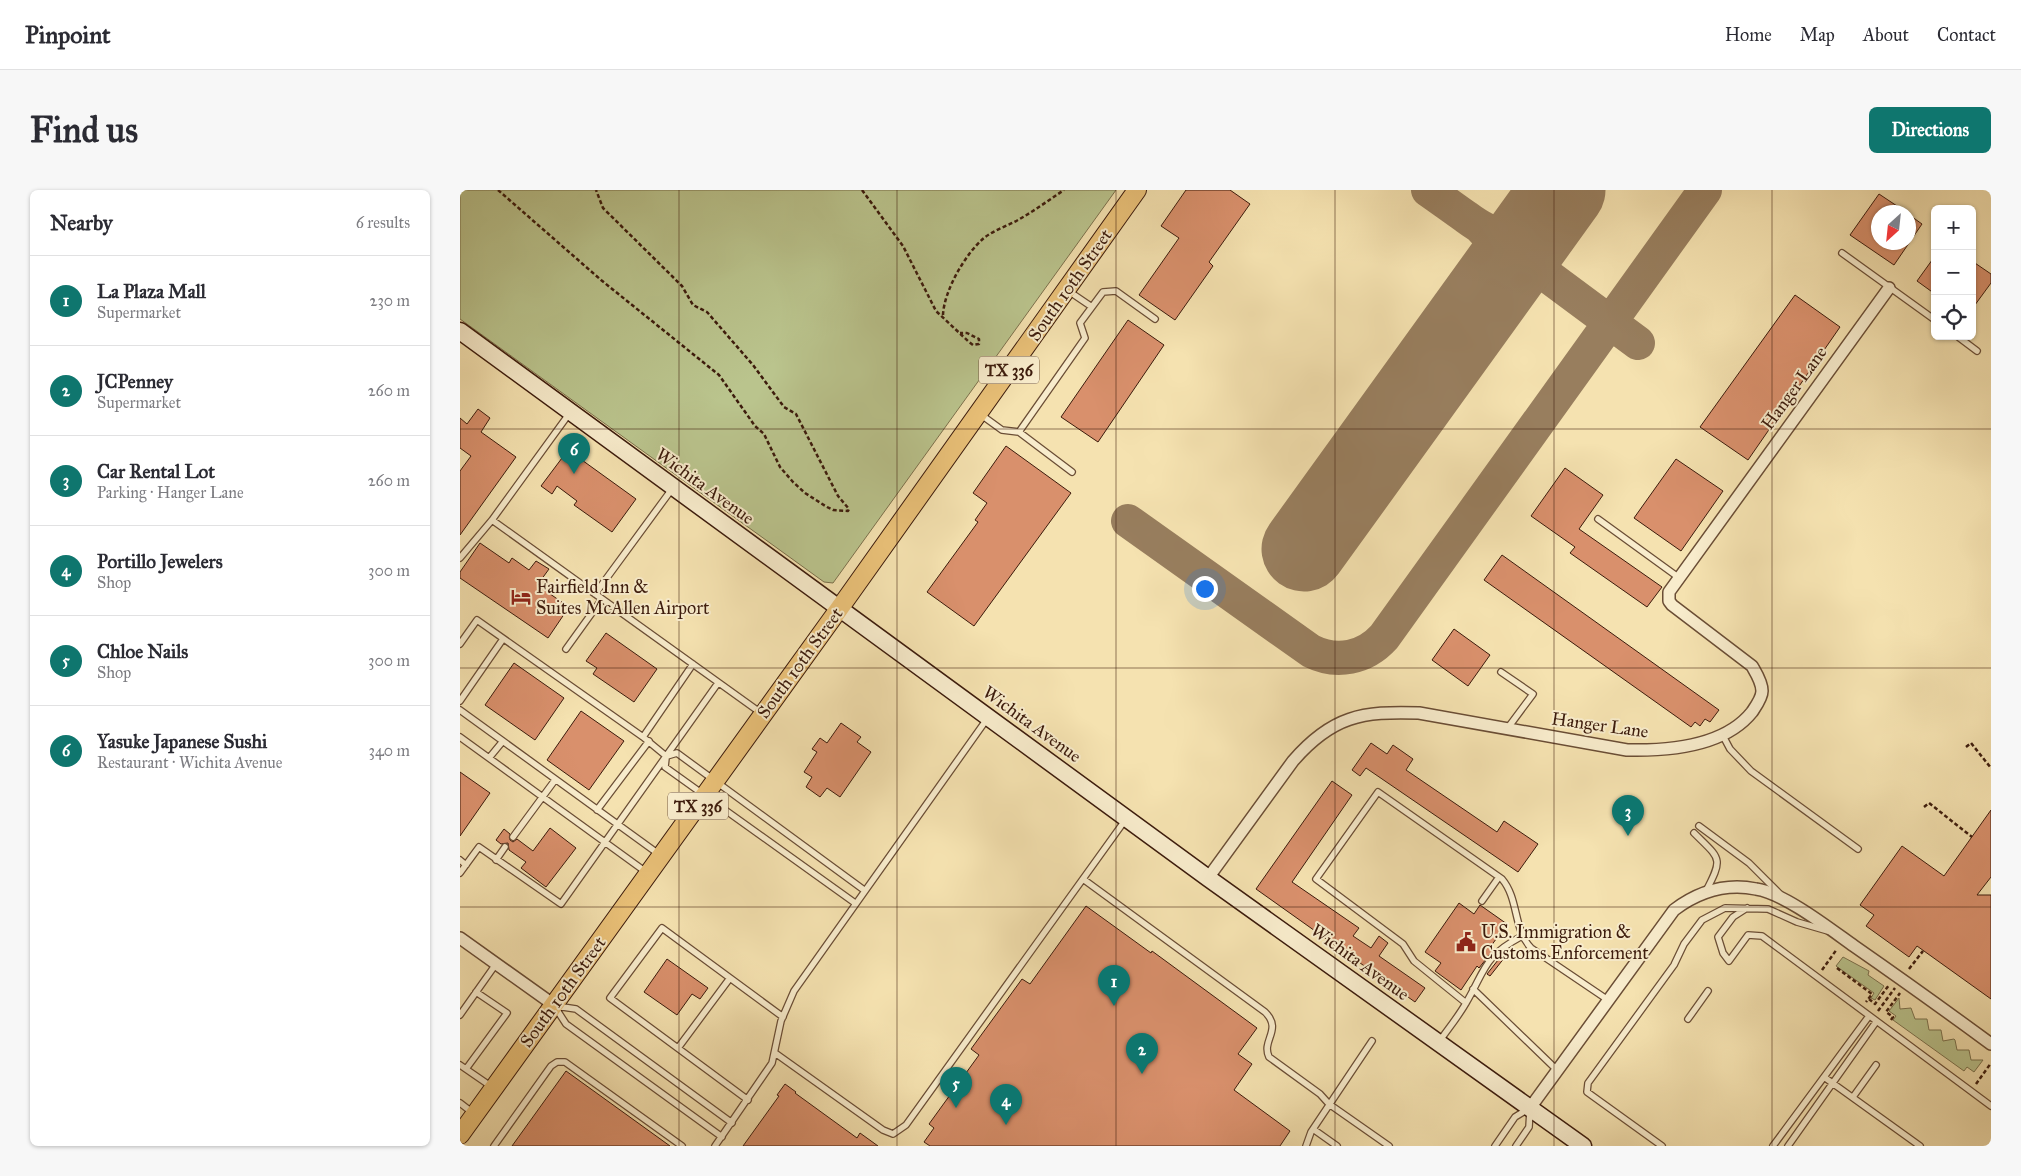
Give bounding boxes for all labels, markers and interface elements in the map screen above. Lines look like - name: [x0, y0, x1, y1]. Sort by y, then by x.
- text: Pinpoint: [25, 20, 111, 50]
- text: Home: [1725, 24, 1772, 46]
- text: Map: [1800, 24, 1835, 46]
- text: About: [1863, 24, 1909, 46]
- text: Contact: [1937, 24, 1996, 46]
- button: Directions: [1869, 107, 1991, 153]
- text: Find us: [30, 109, 138, 152]
- north arrow: [1871, 205, 1916, 250]
- map controls: [1931, 205, 1976, 340]
- button: +: [1931, 205, 1976, 250]
- text: Nearby: [50, 210, 113, 236]
- text: 6 results: [356, 213, 410, 232]
- street label: South 10th Street: [1023, 224, 1117, 345]
- button: −: [1931, 250, 1976, 295]
- text: La Plaza Mall: [97, 280, 206, 303]
- text: 1: [63, 291, 69, 310]
- text: 230 m: [370, 291, 410, 310]
- button: locate: [1931, 295, 1976, 340]
- text: Supermarket: [97, 303, 181, 322]
- street label: Hanger Lane: [1756, 342, 1832, 435]
- road number: TX 336: [979, 356, 1039, 384]
- text: JCPenney: [97, 370, 173, 393]
- text: 2: [62, 381, 70, 400]
- text: 260 m: [368, 381, 410, 400]
- text: Supermarket: [97, 393, 181, 412]
- pin: 6: [558, 433, 590, 474]
- street label: Wichita Avenue: [651, 443, 759, 529]
- text: Car Rental Lot: [97, 460, 215, 483]
- text: 3: [63, 471, 69, 490]
- text: 260 m: [368, 471, 410, 490]
- text: Parking · Hanger Lane: [97, 483, 244, 502]
- text: Portillo Jewelers: [97, 550, 223, 573]
- text: 4: [62, 561, 70, 580]
- text: 300 m: [368, 561, 410, 580]
- text: Shop: [97, 573, 131, 592]
- place label: Fairfield Inn & Suites McAllen Airport: [536, 576, 710, 619]
- your location: [1192, 576, 1218, 602]
- hotel icon: Fairfield Inn & Suites McAllen Airport: [510, 586, 532, 608]
- street label: South 10th Street: [752, 603, 848, 723]
- text: Chloe Nails: [97, 640, 188, 663]
- text: 5: [62, 651, 70, 670]
- text: 300 m: [368, 651, 410, 670]
- text: Shop: [97, 663, 131, 682]
- street label: Wichita Avenue: [978, 681, 1086, 767]
- street label: Hanger Lane: [1550, 707, 1650, 744]
- text: Yasuke Japanese Sushi: [97, 730, 267, 753]
- text: 6: [62, 741, 70, 760]
- text: 340 m: [368, 741, 410, 760]
- text: Restaurant · Wichita Avenue: [97, 753, 282, 772]
- road number: TX 336: [668, 792, 728, 820]
- pin: 3: [1612, 795, 1644, 836]
- street label: Wichita Avenue: [1306, 919, 1414, 1005]
- place label: U.S. Immigration & Customs Enforcement: [1481, 921, 1649, 964]
- public building icon: U.S. Immigration & Customs Enforcement: [1455, 931, 1477, 953]
- street label: South 10th Street: [515, 932, 611, 1052]
- pin: 1: [1098, 965, 1130, 1006]
- pin: 2: [1126, 1033, 1158, 1074]
- pin: 5: [940, 1067, 972, 1108]
- pin: 4: [990, 1084, 1022, 1125]

